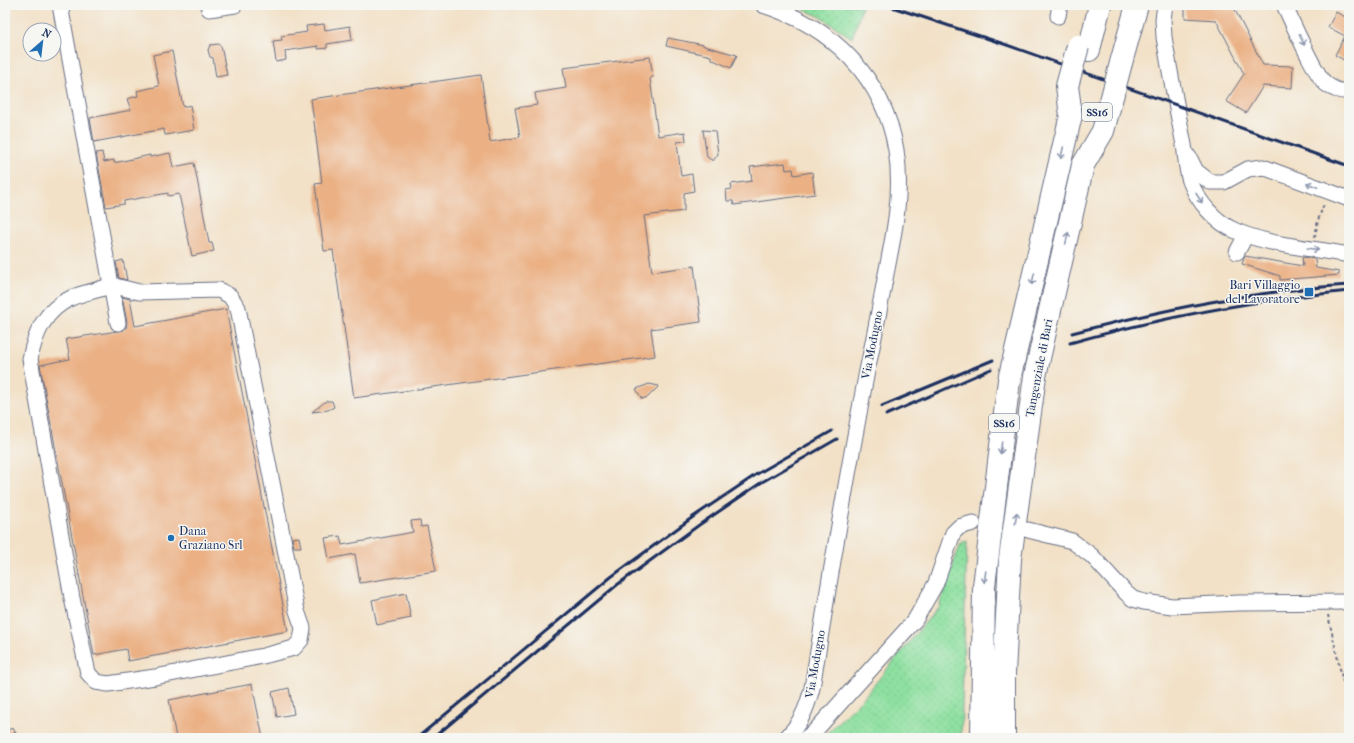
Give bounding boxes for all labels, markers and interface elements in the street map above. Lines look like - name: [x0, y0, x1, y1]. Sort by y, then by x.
- north arrow: [22, 22, 62, 62]
- text: N: [40, 26, 54, 42]
- one-way arrow: [1298, 34, 1306, 46]
- road number: SS16: [1082, 103, 1112, 121]
- one-way arrow: [1058, 146, 1066, 159]
- one-way arrow: [1307, 180, 1319, 188]
- one-way arrow: [1195, 192, 1203, 203]
- one-way arrow: [1063, 232, 1071, 245]
- one-way arrow: [1306, 245, 1319, 253]
- one-way arrow: [1028, 273, 1036, 286]
- place label: Bari Villaggio del Lavoratore: [1225, 278, 1300, 306]
- marker: Bari Villaggio del Lavoratore: [1303, 286, 1315, 298]
- street label: Via Modugno: [858, 310, 885, 381]
- street label: Tangenziale di Bari: [1023, 317, 1055, 418]
- road number: SS16: [989, 414, 1019, 432]
- one-way arrow: [997, 441, 1005, 454]
- one-way arrow: [1012, 511, 1020, 524]
- place label: Dana Graziano Srl: [179, 524, 243, 552]
- marker: Dana Graziano Srl: [166, 533, 176, 543]
- one-way arrow: [981, 570, 989, 583]
- street label: Via Modugno: [802, 629, 828, 700]

